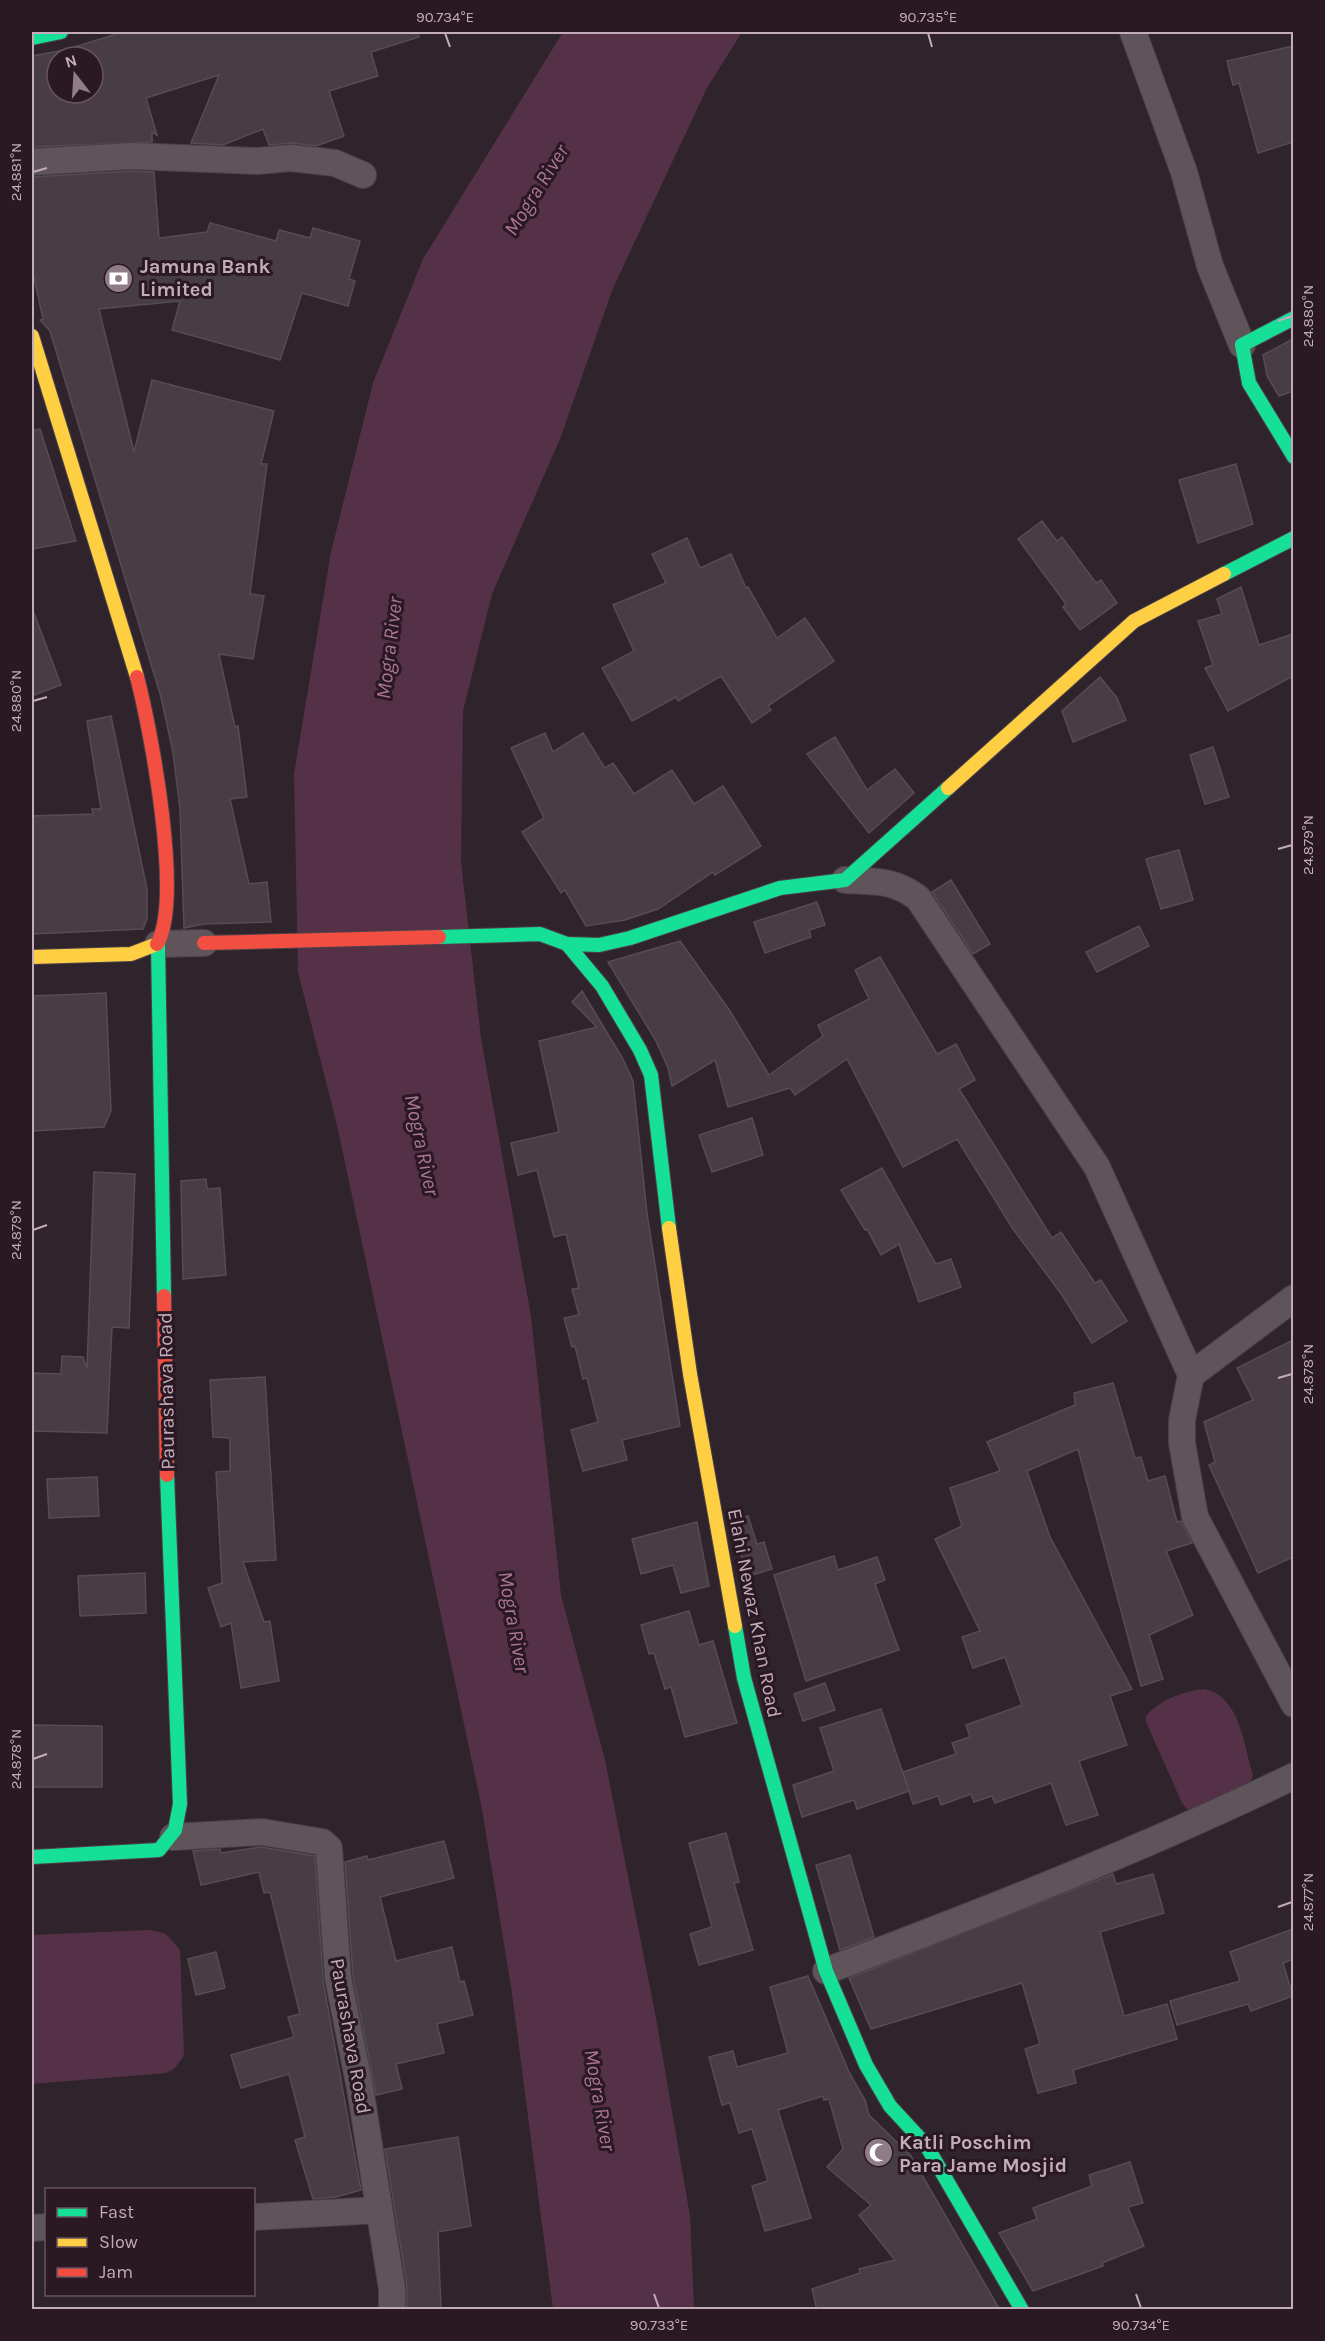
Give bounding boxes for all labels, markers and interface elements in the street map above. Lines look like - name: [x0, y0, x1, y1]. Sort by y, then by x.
- text: 90.734°E: [416, 8, 474, 26]
- text: 90.735°E: [899, 8, 957, 26]
- north arrow: [45, 45, 105, 105]
- text: N: [62, 50, 79, 72]
- water label: Mogra River: [499, 139, 574, 240]
- text: 24.881°N: [7, 143, 25, 201]
- place label: Jamuna Bank Limited: [140, 255, 270, 301]
- bank icon: Jamuna Bank Limited: [103, 262, 135, 294]
- text: 24.880°N: [1299, 285, 1317, 347]
- water label: Mogra River: [371, 595, 407, 701]
- text: 24.880°N: [7, 670, 25, 732]
- text: 24.879°N: [1299, 815, 1317, 875]
- water label: Mogra River: [400, 1092, 445, 1199]
- text: 24.879°N: [7, 1200, 25, 1260]
- street label: Paurashava Road: [154, 1312, 179, 1470]
- text: 24.878°N: [1299, 1344, 1317, 1404]
- street label: Elahi Newaz Khan Road: [723, 1507, 786, 1720]
- water label: Mogra River: [493, 1569, 535, 1676]
- text: 24.878°N: [7, 1729, 25, 1789]
- text: 24.877°N: [1299, 1873, 1317, 1931]
- street label: Paurashava Road: [325, 1956, 376, 2116]
- water label: Mogra River: [579, 2047, 621, 2154]
- place label: Katli Poschim Para Jame Mosjid: [899, 2131, 1067, 2177]
- mosque icon: Katli Poschim Para Jame Mosjid: [862, 2137, 894, 2169]
- legend: [45, 2188, 255, 2296]
- text: Fast: [99, 2201, 134, 2223]
- text: Slow: [99, 2231, 138, 2253]
- text: Jam: [99, 2261, 133, 2283]
- text: 90.733°E: [630, 2316, 688, 2334]
- text: 90.734°E: [1112, 2316, 1170, 2334]

